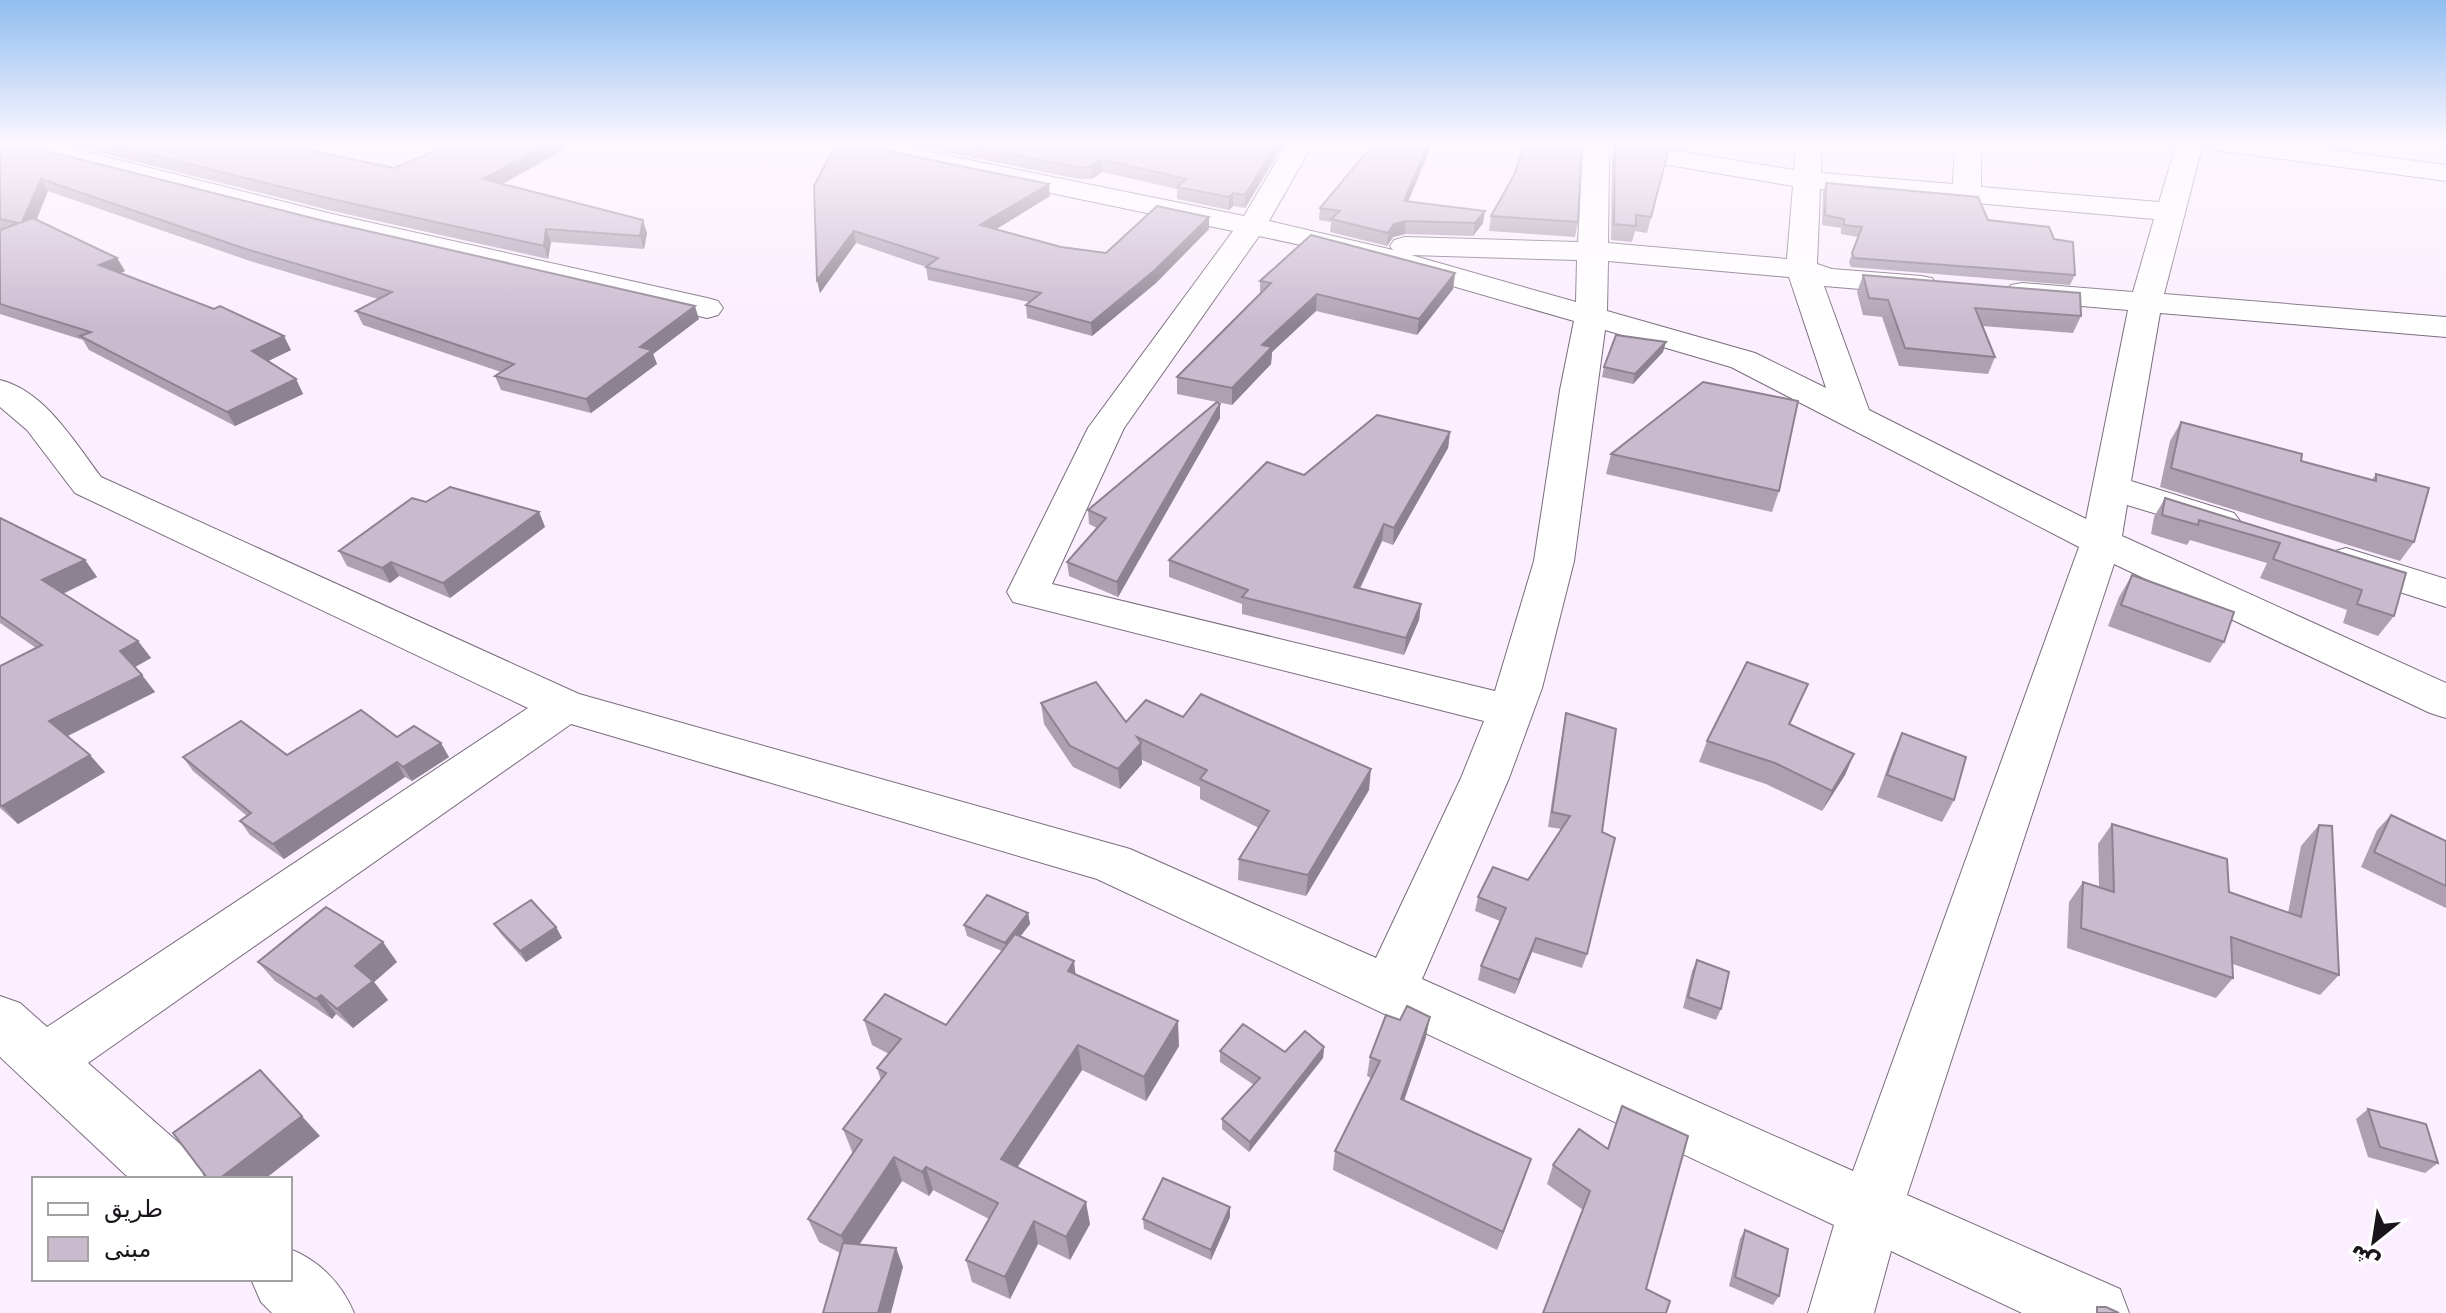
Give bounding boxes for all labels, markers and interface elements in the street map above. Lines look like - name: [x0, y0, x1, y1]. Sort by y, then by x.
- legend: [32, 1177, 292, 1281]
- text: طريق: [104, 1195, 163, 1223]
- north arrow: [2334, 1201, 2414, 1281]
- text: مبنى: [104, 1235, 151, 1263]
- text: ش: [2345, 1239, 2384, 1276]

